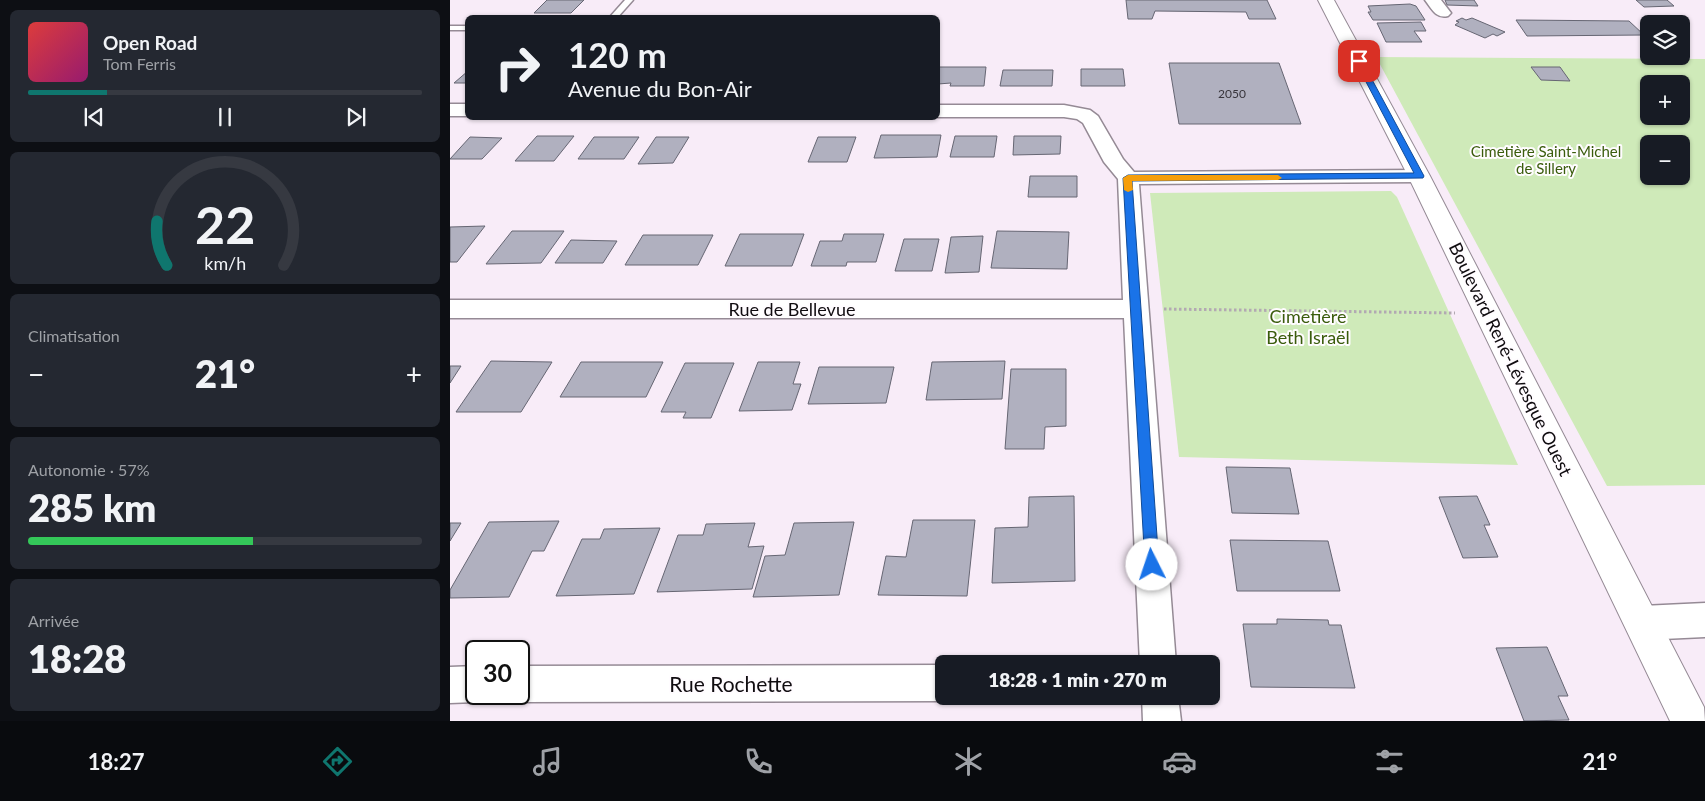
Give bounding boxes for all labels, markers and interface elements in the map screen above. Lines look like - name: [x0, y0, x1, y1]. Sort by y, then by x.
- map controls: [1640, 15, 1690, 185]
- button: layers: [1640, 15, 1690, 65]
- text: Open Road: [103, 31, 197, 54]
- text: 120 m: [568, 33, 667, 75]
- icon: right: [485, 35, 550, 100]
- pin: [1338, 40, 1380, 82]
- icon: arrive: [1345, 47, 1373, 75]
- text: Tom Ferris: [103, 54, 176, 73]
- text: Avenue du Bon-Air: [568, 75, 752, 102]
- button: +: [1640, 75, 1690, 125]
- house number: 2050: [1218, 86, 1246, 101]
- icon: previous: [80, 103, 108, 131]
- icon: pause: [211, 103, 239, 131]
- icon: next: [342, 103, 370, 131]
- button: −: [1640, 135, 1690, 185]
- park label: Cimetière Saint-Michel de Sillery: [1471, 142, 1621, 177]
- text: 22: [195, 193, 255, 255]
- street label: Boulevard René-Lévesque Ouest: [1445, 239, 1577, 480]
- text: km/h: [204, 252, 246, 274]
- street label: Rue de Bellevue: [729, 298, 855, 320]
- park label: Cimetière Beth Israël: [1266, 305, 1350, 348]
- text: Climatisation: [28, 326, 120, 345]
- text: 21°: [195, 350, 255, 396]
- text: −: [28, 357, 44, 391]
- text: +: [406, 357, 422, 391]
- text: Autonomie · 57%: [28, 460, 150, 479]
- text: 285 km: [28, 484, 156, 530]
- position arrow: [1125, 538, 1177, 590]
- text: Arrivée: [28, 611, 79, 630]
- text: 18:28: [28, 635, 126, 681]
- speed limit sign: 30: [465, 640, 530, 705]
- text: 18:28 · 1 min · 270 m: [988, 668, 1167, 691]
- street label: Rue Rochette: [669, 671, 793, 696]
- icon: directions: [320, 744, 355, 779]
- icon: music: [530, 744, 565, 779]
- icon: phone: [741, 744, 776, 779]
- icon: climate: [951, 744, 986, 779]
- icon: car: [1162, 744, 1197, 779]
- icon: filters: [1372, 744, 1407, 779]
- text: 18:27: [88, 748, 144, 775]
- text: 21°: [1583, 748, 1617, 775]

